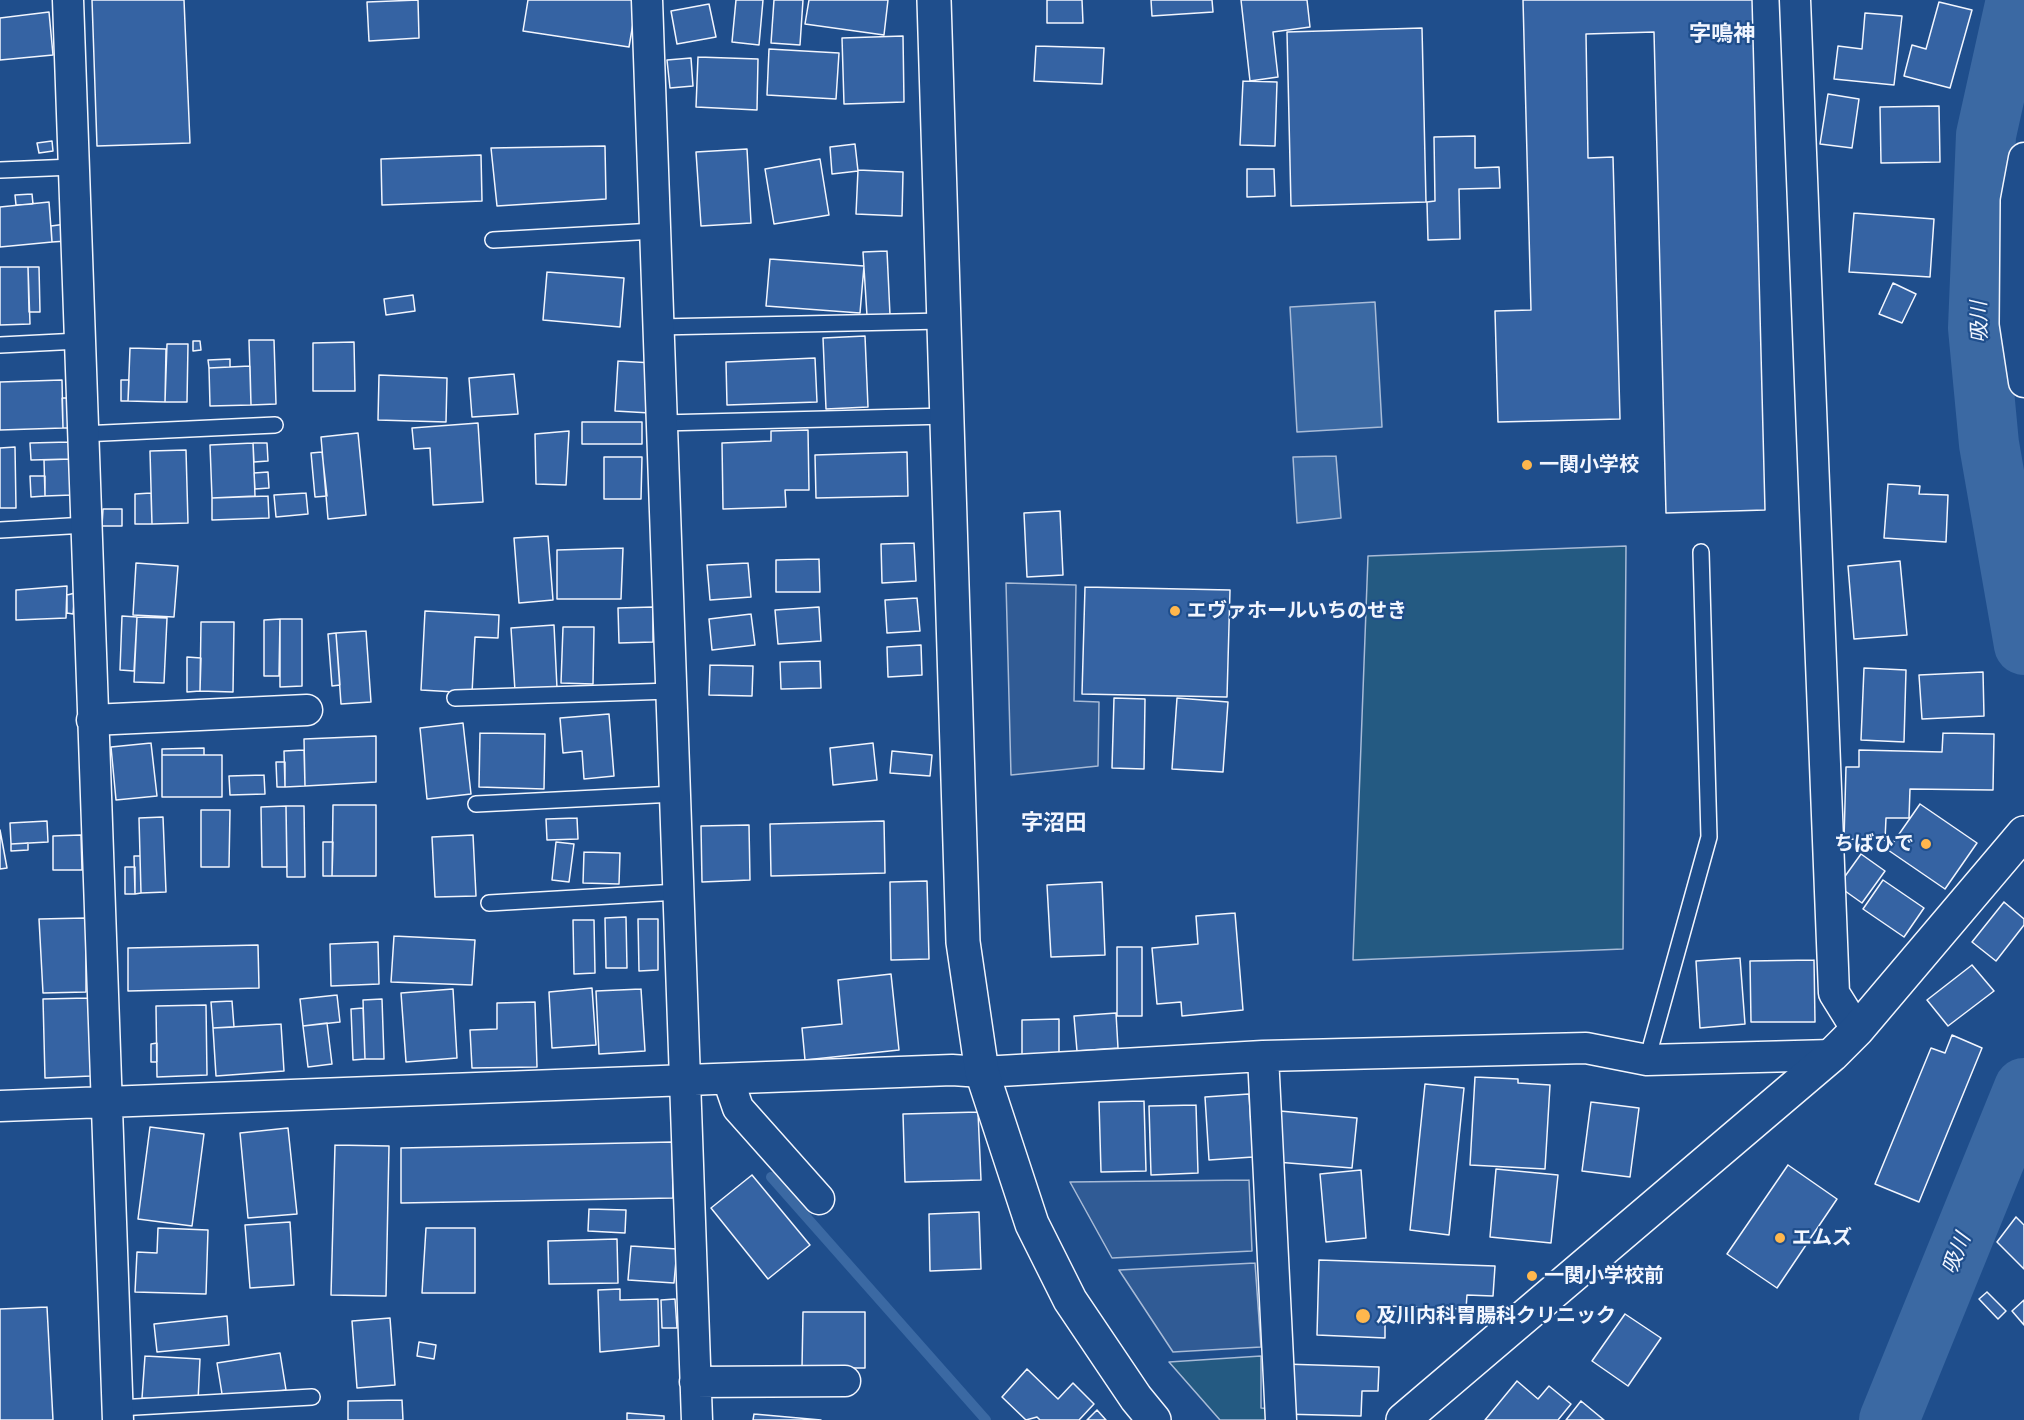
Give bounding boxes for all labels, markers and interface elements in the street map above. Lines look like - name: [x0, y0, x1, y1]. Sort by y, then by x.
- district label: 字鳴神: [1689, 22, 1755, 48]
- water label: 吸川: [1967, 301, 1993, 343]
- place label: 一関小学校: [1539, 453, 1639, 477]
- marker: 一関小学校: [1520, 458, 1534, 472]
- place label: エヴァホールいちのせき: [1187, 599, 1407, 623]
- marker: エヴァホールいちのせき: [1168, 604, 1182, 618]
- district label: 字沼田: [1021, 811, 1087, 837]
- place label: ちばひで: [1834, 832, 1914, 856]
- marker: ちばひで: [1919, 837, 1933, 851]
- place label: エムズ: [1792, 1226, 1852, 1250]
- water label: 吸川: [1937, 1230, 1977, 1278]
- marker: エムズ: [1773, 1231, 1787, 1245]
- place label: 一関小学校前: [1544, 1264, 1664, 1288]
- marker: 一関小学校前: [1525, 1269, 1539, 1283]
- place label: 及川内科胃腸科クリニック: [1376, 1304, 1616, 1328]
- marker: 及川内科胃腸科クリニック: [1354, 1307, 1372, 1325]

